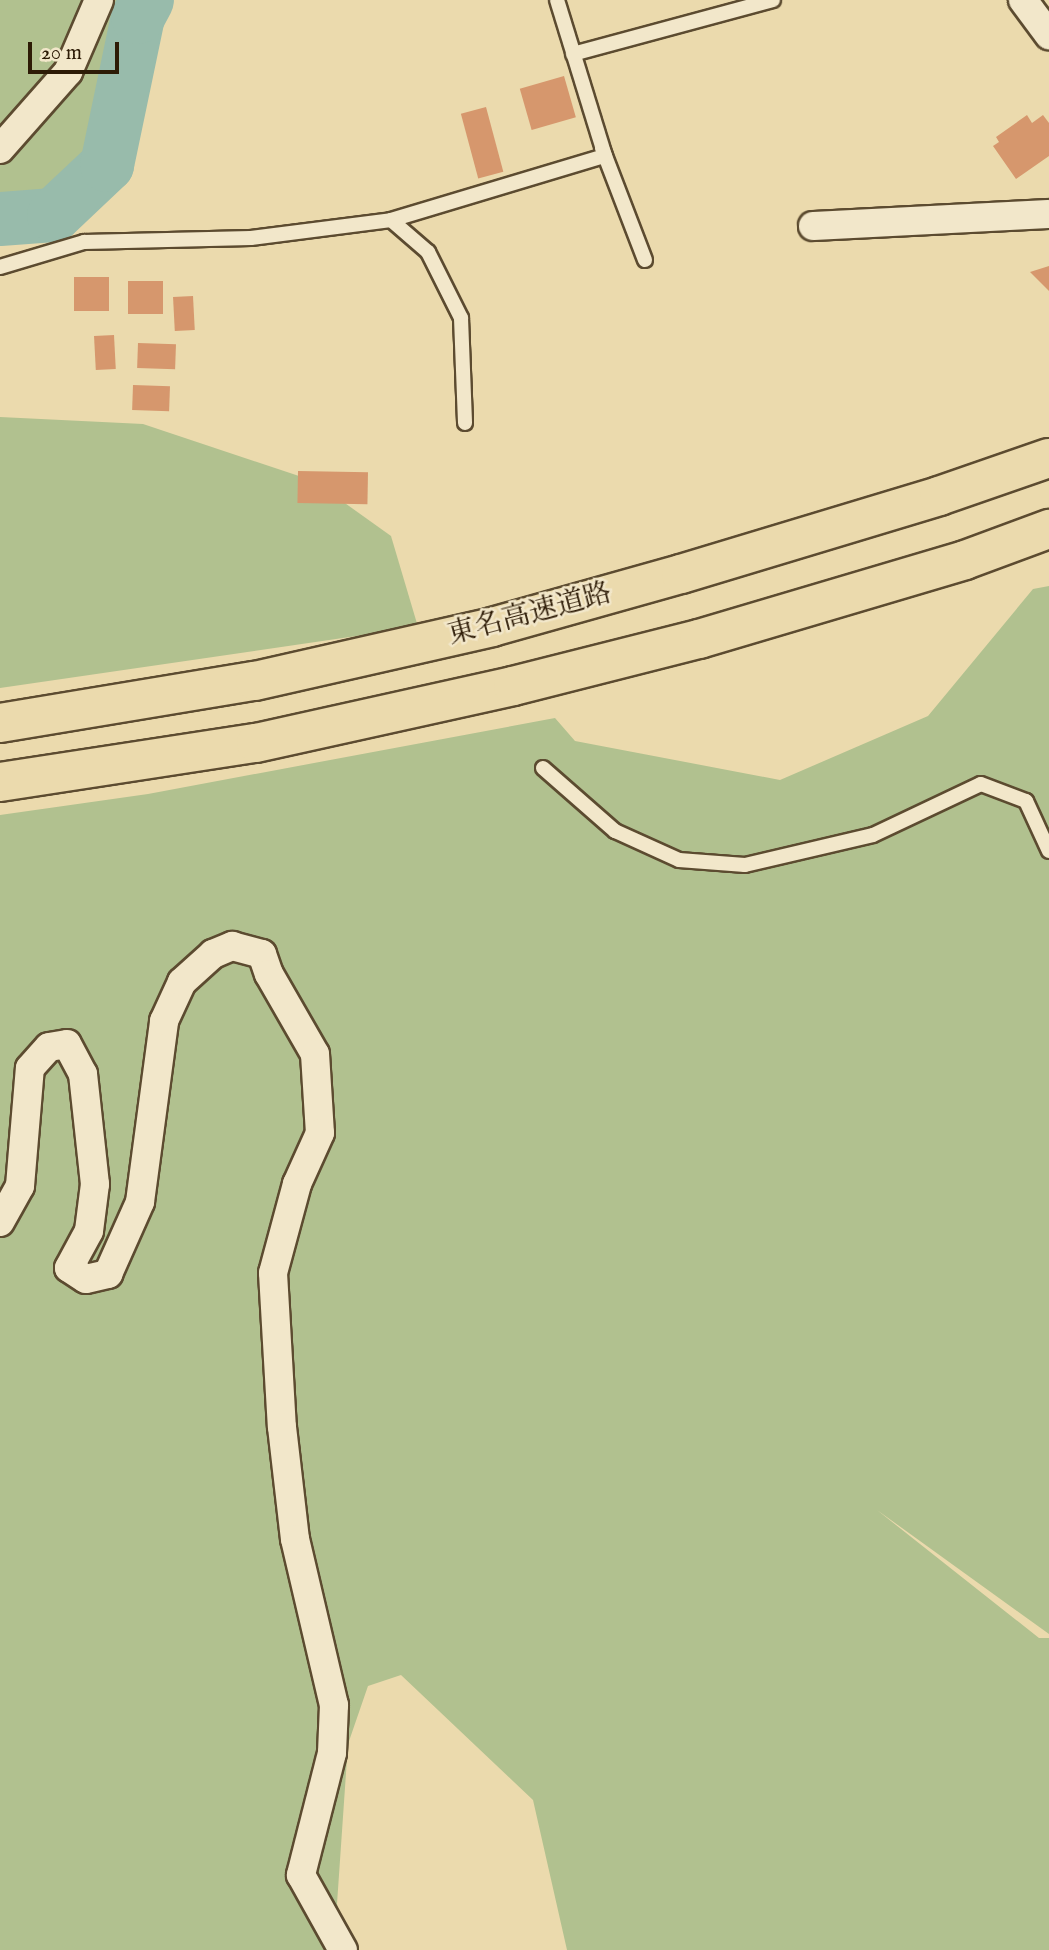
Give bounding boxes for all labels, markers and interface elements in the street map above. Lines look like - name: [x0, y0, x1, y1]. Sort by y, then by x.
- scale bar: [32, 28, 122, 72]
- text: 20 m: [41, 40, 82, 67]
- street label: 東名高速道路: [445, 577, 615, 653]

